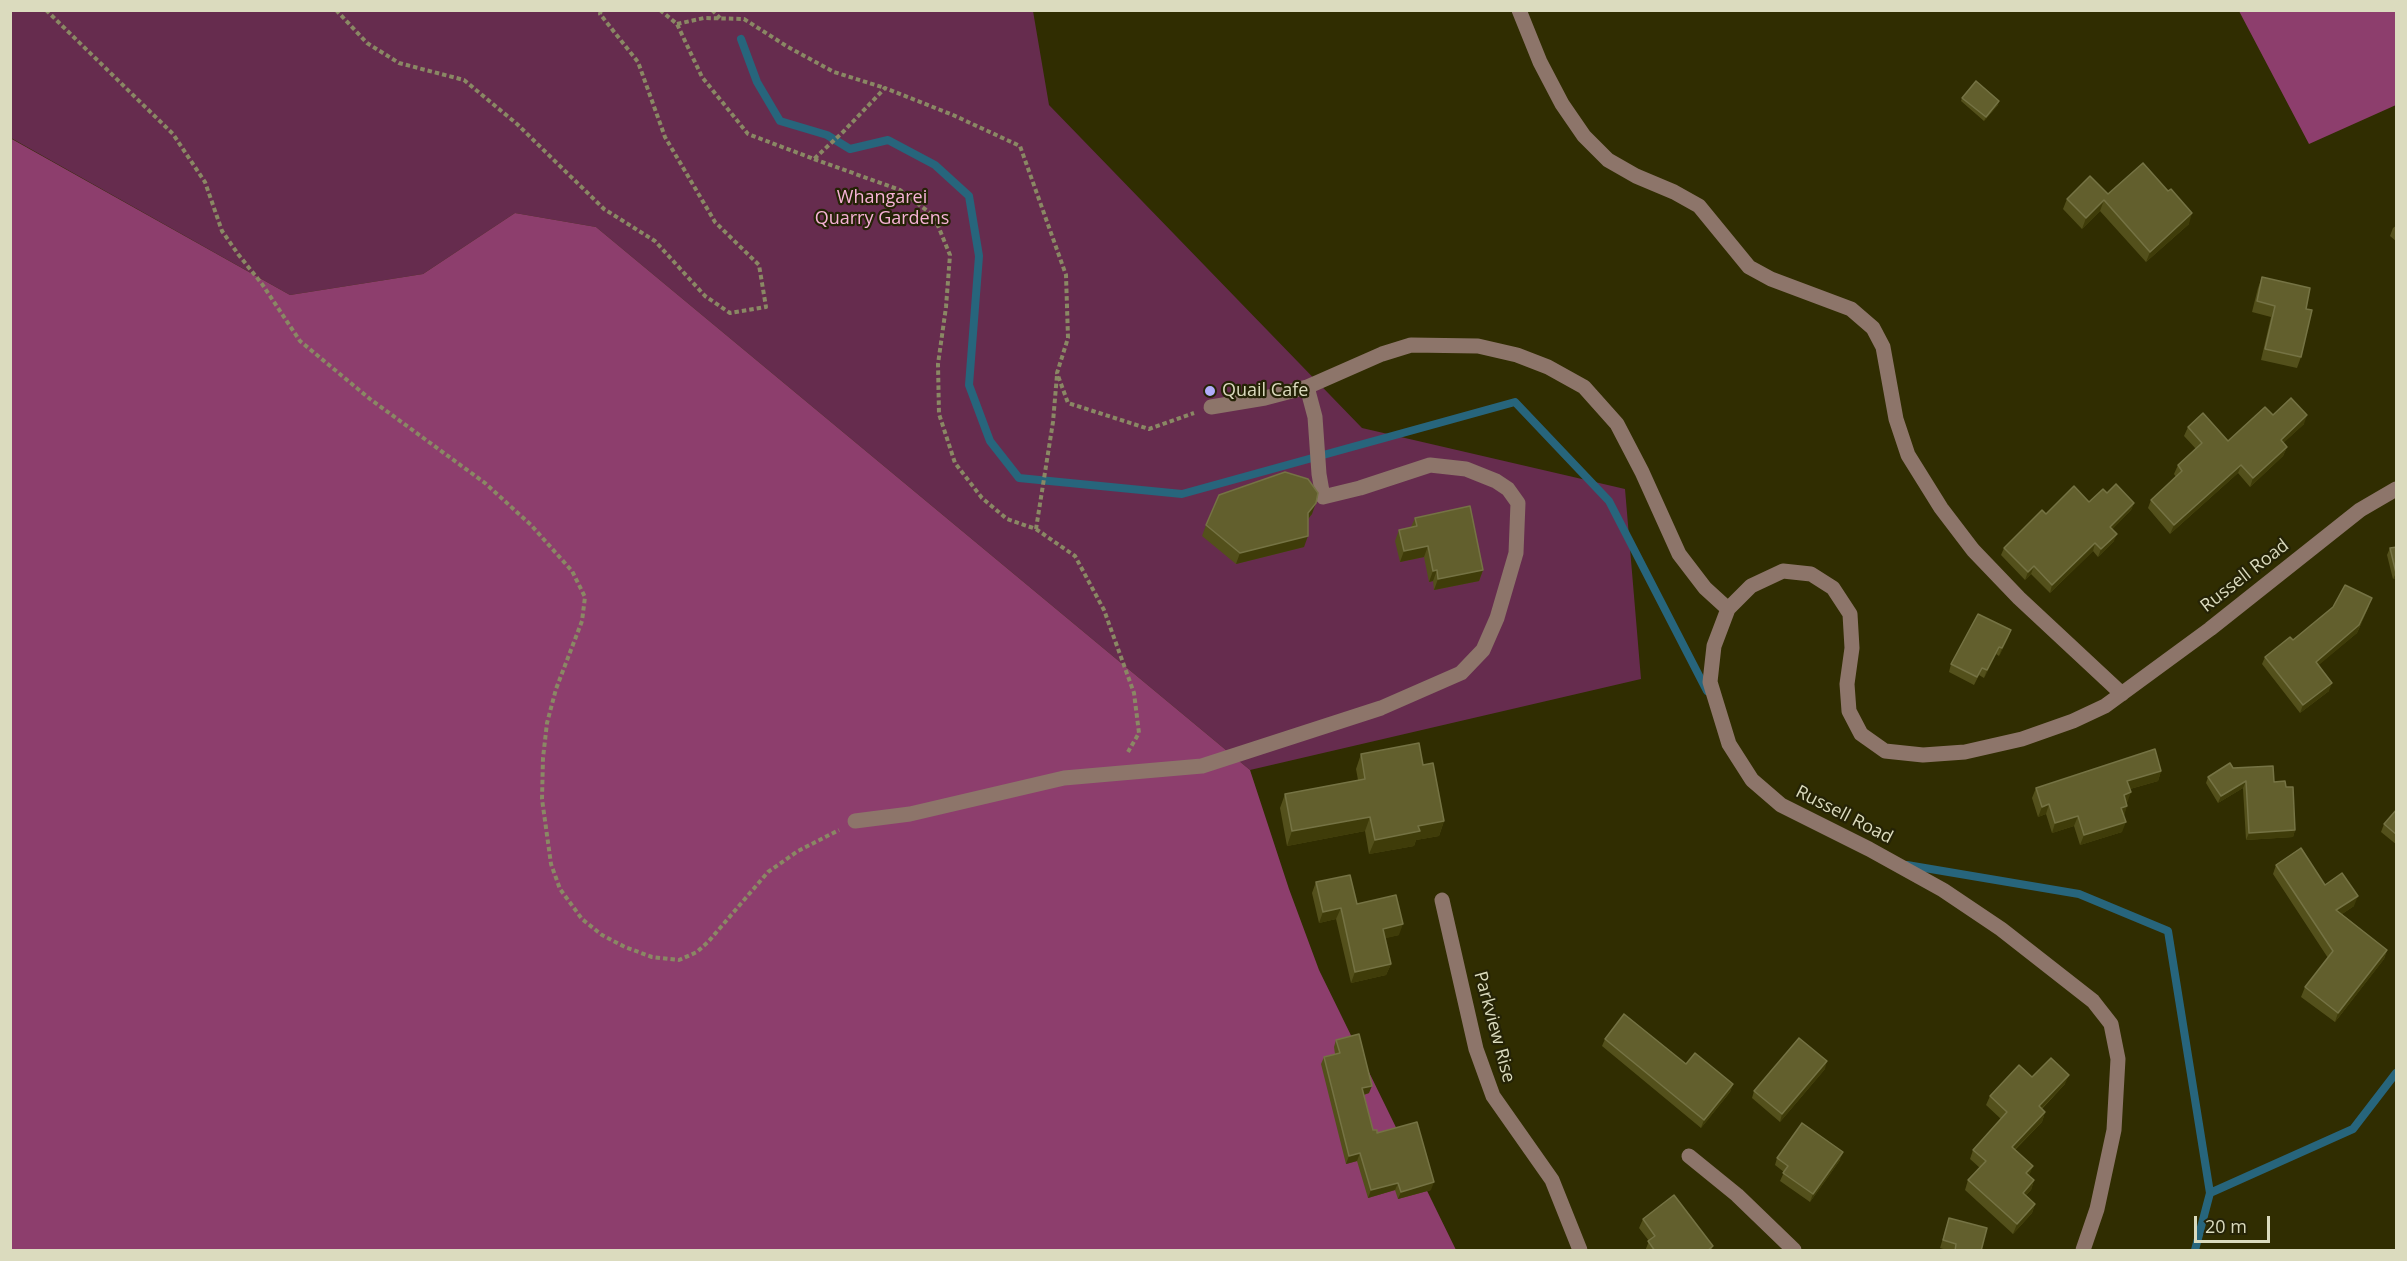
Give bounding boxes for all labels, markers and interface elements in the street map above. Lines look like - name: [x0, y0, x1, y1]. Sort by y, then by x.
- park label: Whangarei Quarry Gardens: [815, 187, 949, 230]
- place label: Quail Cafe: [1222, 380, 1308, 402]
- marker: Quail Cafe: [1203, 384, 1217, 398]
- street label: Russell Road: [2197, 535, 2293, 617]
- street label: Russell Road: [1792, 781, 1896, 849]
- street label: Parkview Rise: [1469, 969, 1519, 1085]
- scale bar: [2197, 1204, 2274, 1242]
- text: 20 m: [2205, 1214, 2247, 1238]

